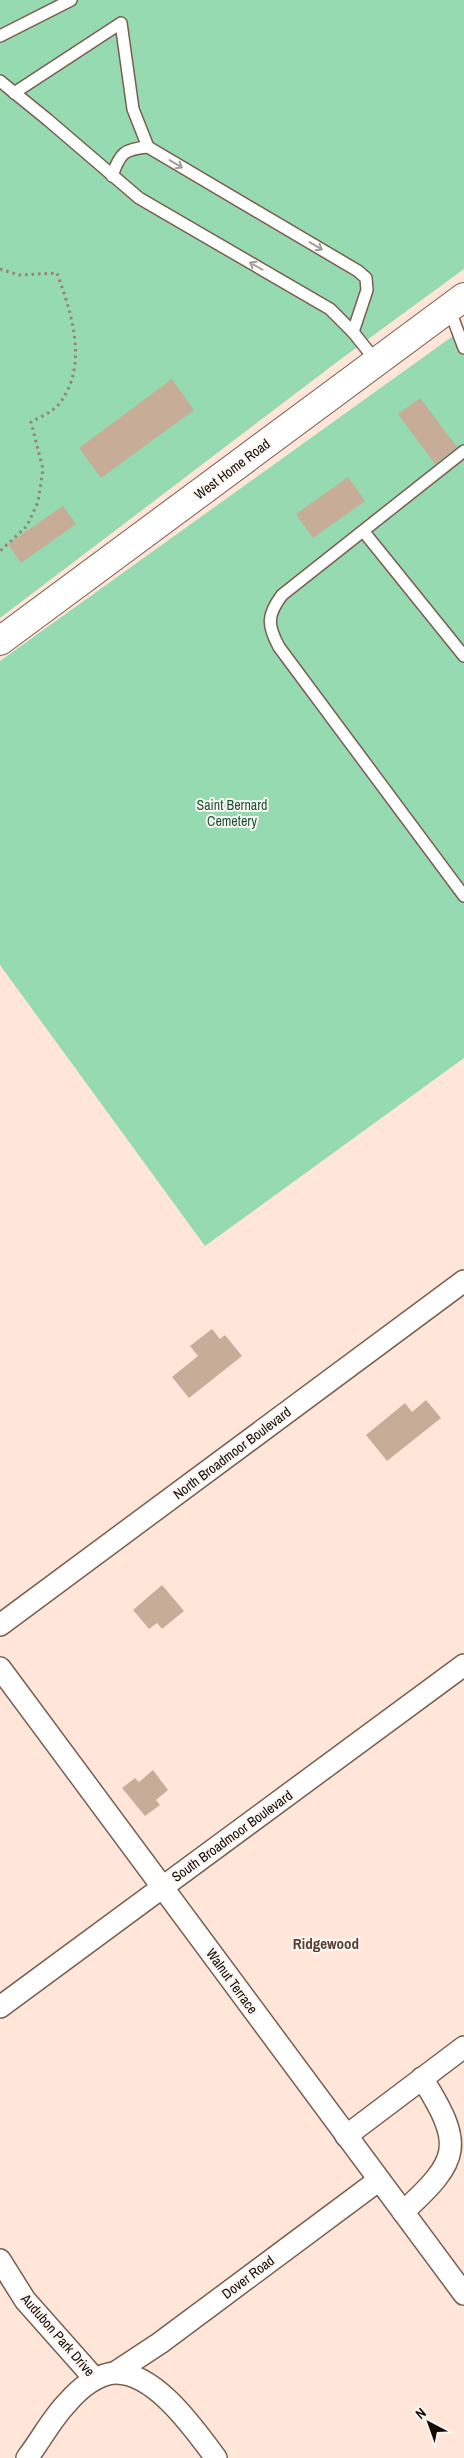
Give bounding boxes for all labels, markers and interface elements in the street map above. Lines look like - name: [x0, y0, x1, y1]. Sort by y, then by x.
- one-way arrow: [168, 159, 183, 169]
- one-way arrow: [308, 242, 322, 252]
- one-way arrow: [249, 260, 263, 270]
- street label: West Home Road: [190, 435, 274, 503]
- park label: Saint Bernard Cemetery: [197, 796, 267, 830]
- street label: North Broadmoor Boulevard: [170, 1403, 294, 1503]
- street label: South Broadmoor Boulevard: [168, 1786, 296, 1886]
- district label: Ridgewood: [293, 1933, 359, 1954]
- street label: Walnut Terrace: [202, 1945, 262, 2017]
- street label: Dover Road: [218, 2251, 278, 2303]
- street label: Audubon Park Drive: [17, 2289, 99, 2380]
- north arrow: [404, 2398, 454, 2448]
- text: N: [411, 2404, 430, 2423]

